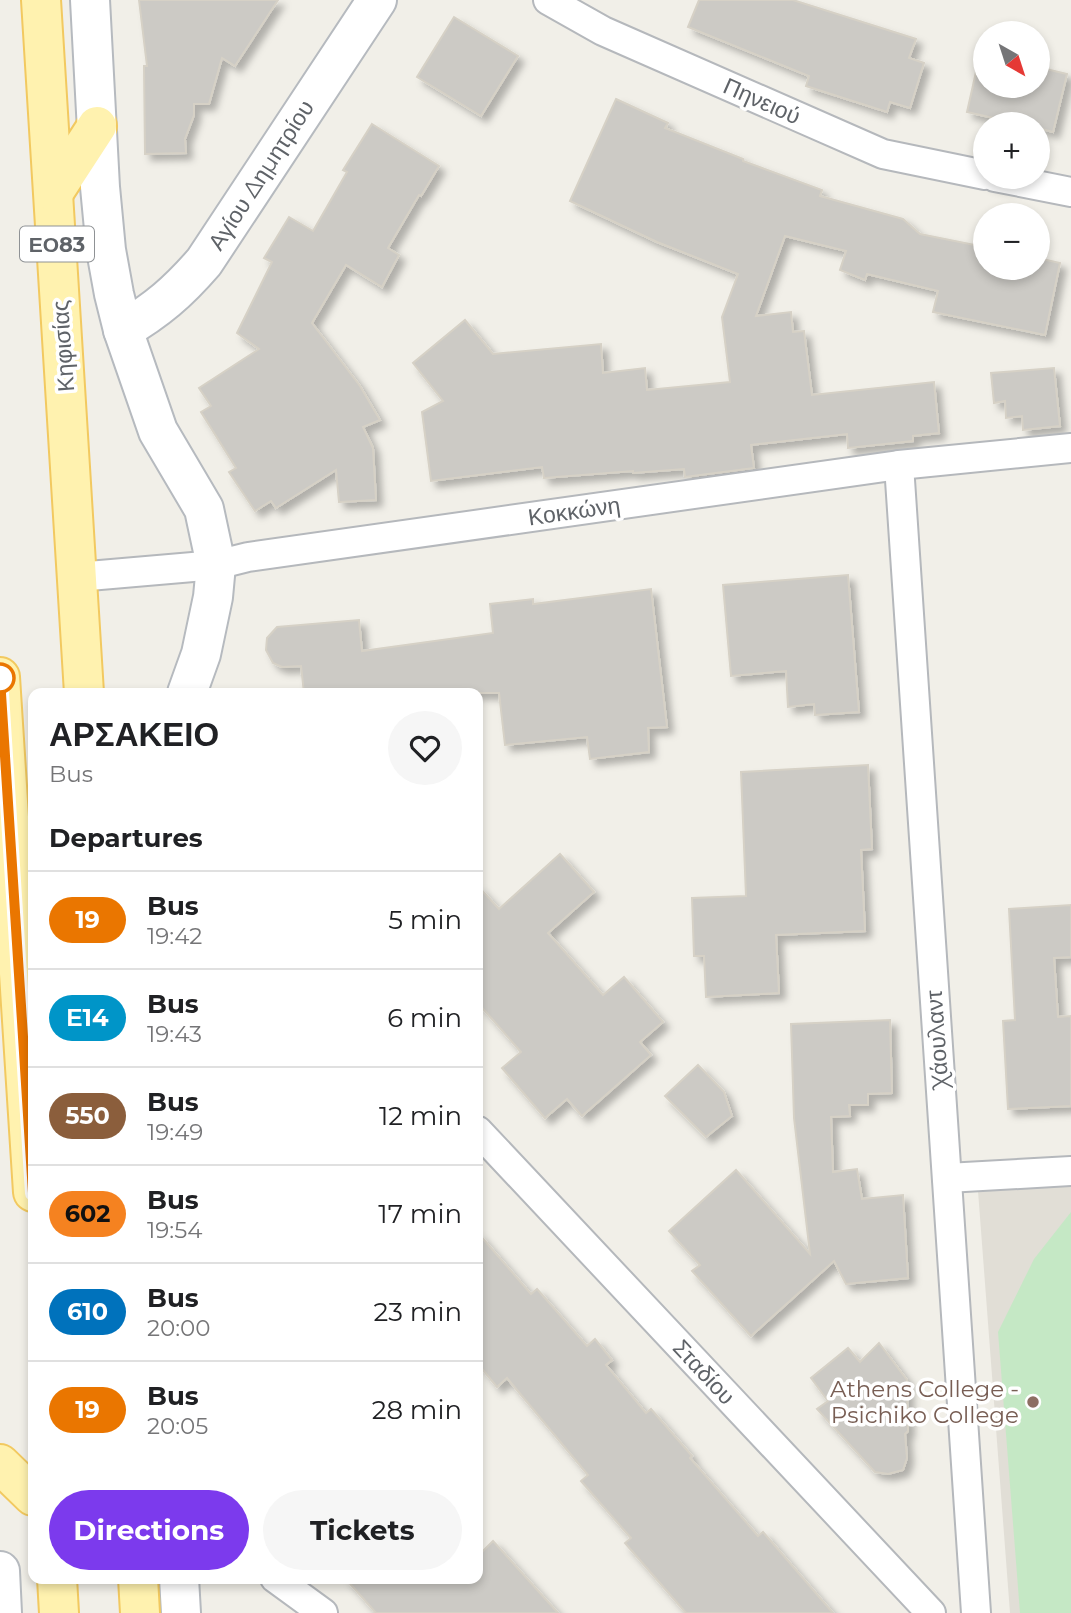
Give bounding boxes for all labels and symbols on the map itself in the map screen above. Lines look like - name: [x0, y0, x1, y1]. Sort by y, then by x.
- north arrow: [973, 21, 1050, 98]
- street label: Πηνειού: [719, 72, 805, 130]
- street label: Αγίου Δημητρίου: [202, 95, 320, 255]
- road number: ΕΟ83: [20, 226, 94, 262]
- street label: Κηφισίας: [46, 299, 80, 393]
- street label: Κοκκώνη: [526, 491, 622, 531]
- unlabelled marker: [0, 663, 15, 693]
- street label: Χάουλαντ: [920, 989, 955, 1092]
- street label: Σταδίου: [667, 1334, 741, 1410]
- place label: Athens College - Psichiko College: [830, 1375, 1019, 1429]
- marker: Athens College - Psichiko College: [1025, 1394, 1041, 1410]

